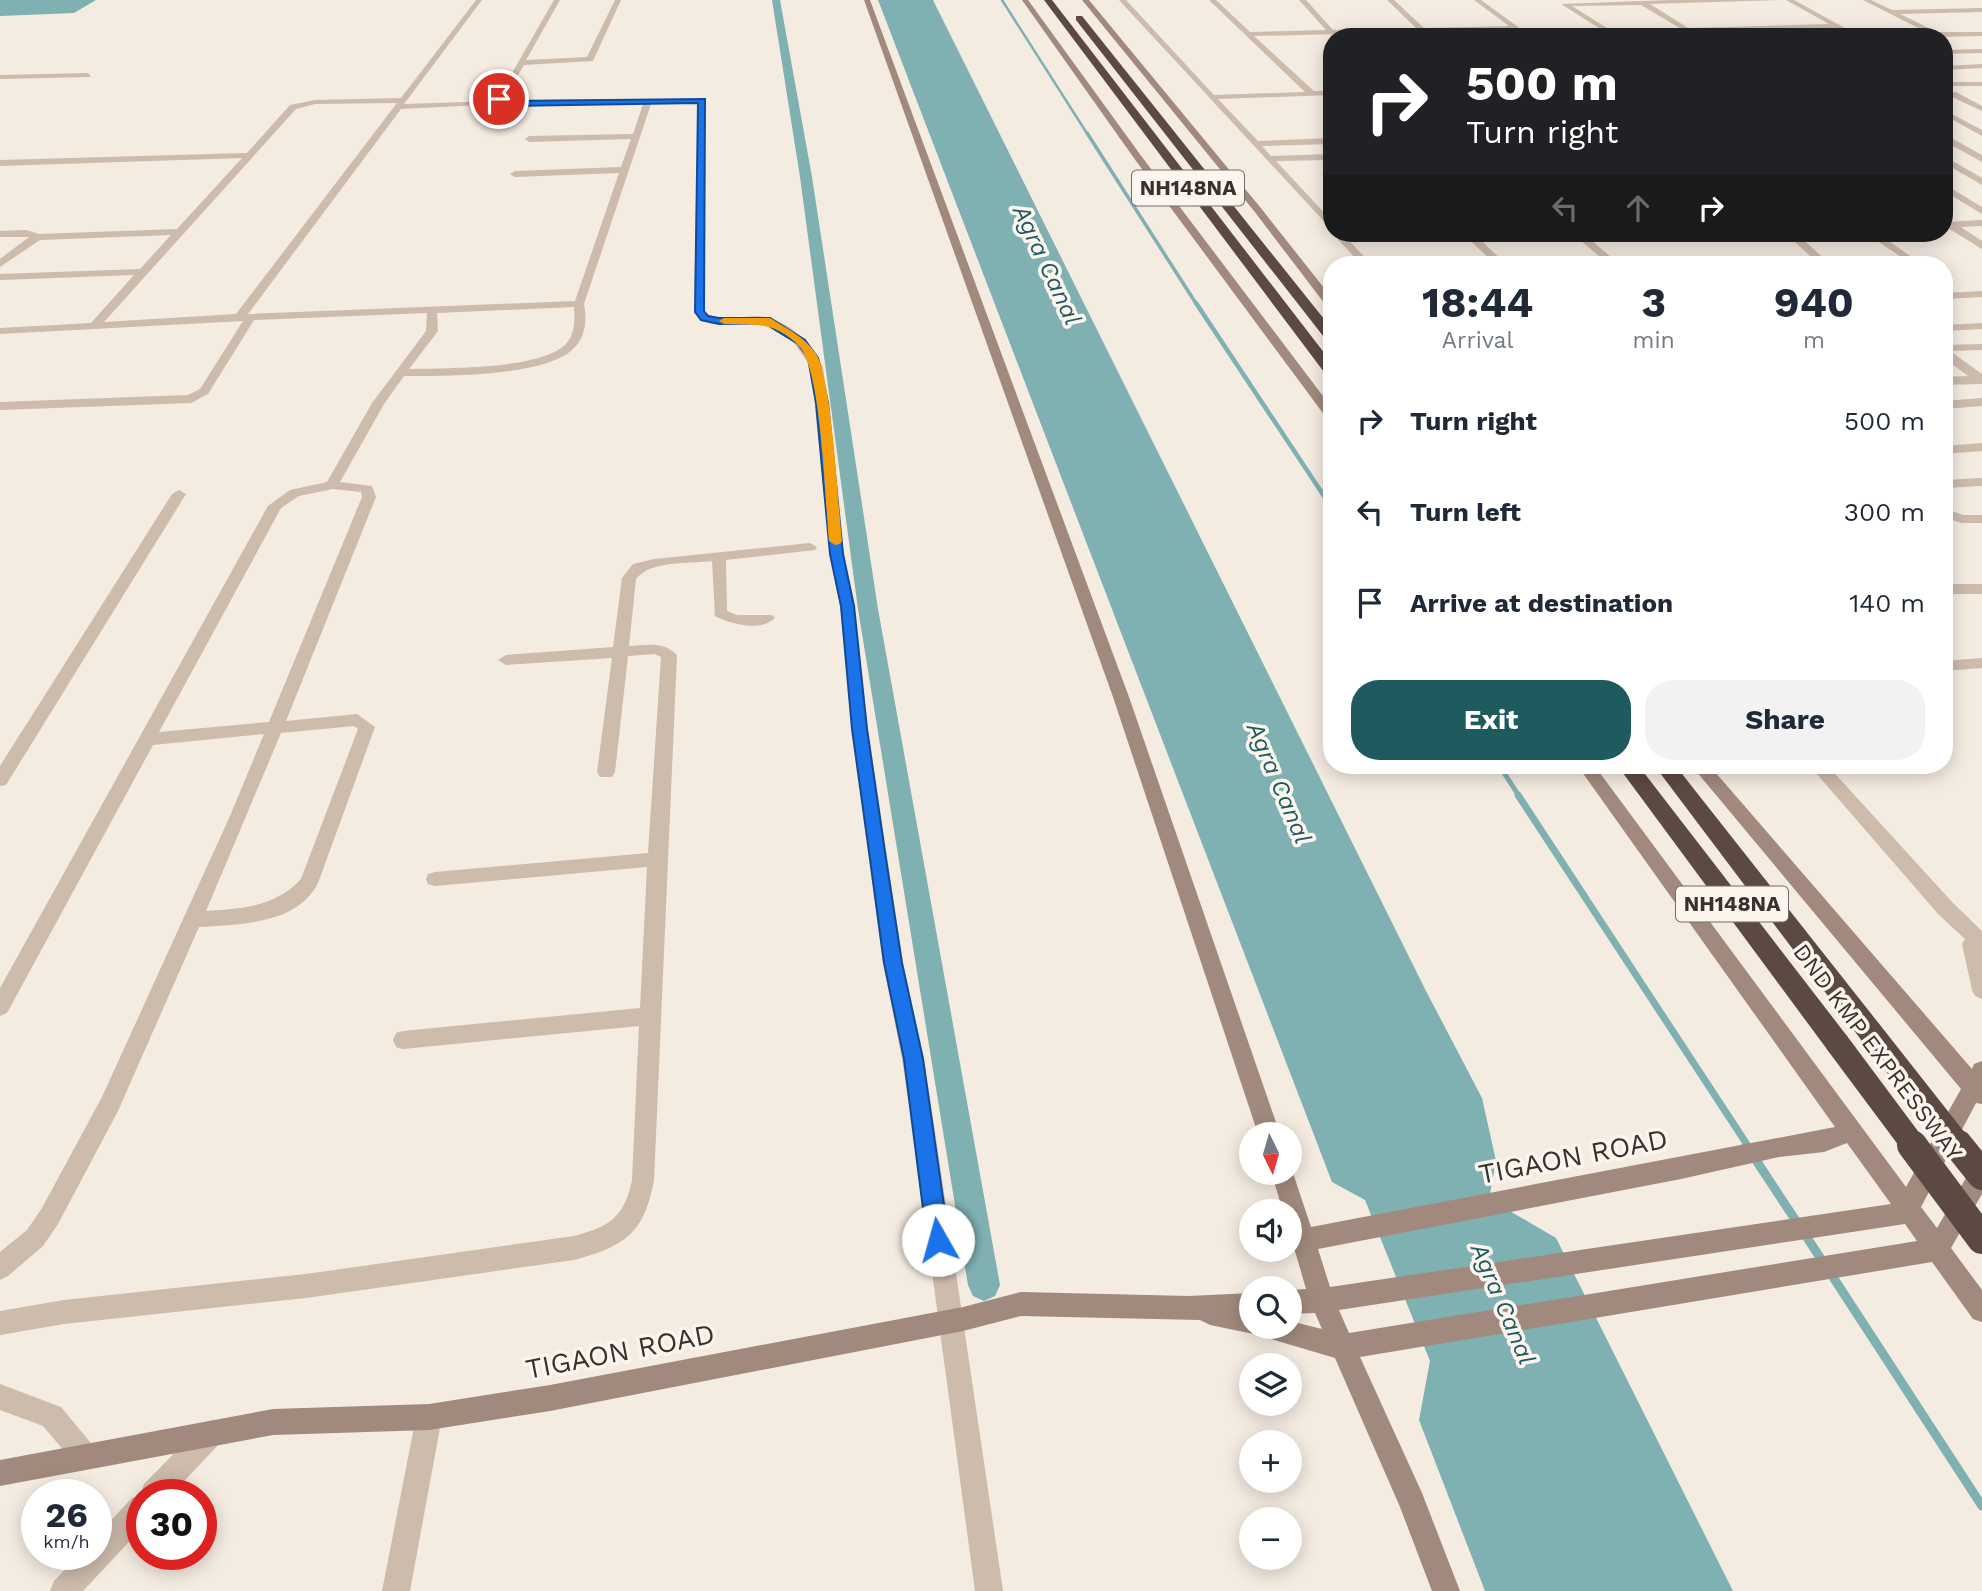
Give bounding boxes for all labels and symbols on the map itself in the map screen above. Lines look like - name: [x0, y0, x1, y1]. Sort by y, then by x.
- pin: [469, 69, 529, 129]
- road number: NH148NA: [1132, 170, 1244, 206]
- water label: Agra Canal: [1007, 200, 1087, 329]
- water label: Agra Canal: [1240, 717, 1317, 848]
- road number: NH148NA: [1676, 886, 1788, 922]
- street label: DND KMP EXPRESSWAY: [1787, 939, 1968, 1166]
- north arrow: [1239, 1122, 1302, 1185]
- street label: TIGAON ROAD: [1476, 1122, 1670, 1191]
- position arrow: [901, 1203, 975, 1277]
- water label: Agra Canal: [1464, 1238, 1541, 1369]
- street label: TIGAON ROAD: [523, 1317, 717, 1386]
- speed limit sign: 30: [126, 1479, 217, 1570]

